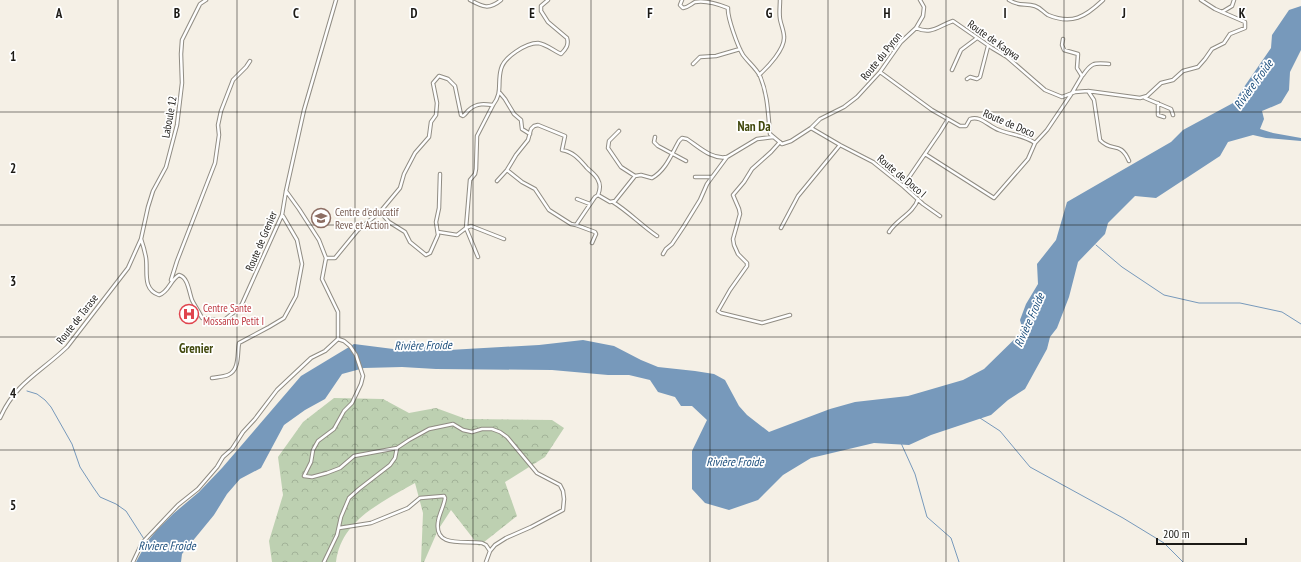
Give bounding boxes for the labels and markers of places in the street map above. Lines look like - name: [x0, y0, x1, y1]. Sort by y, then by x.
- place label: Centre d'educatif Reve et Action: [335, 205, 400, 232]
- school or university icon: Centre d'educatif Reve et Action: [310, 207, 332, 229]
- place label: Centre Sante Mossanto Petit I: [203, 301, 264, 328]
- hospital icon: Centre Sante Mossanto Petit I: [178, 303, 200, 325]

